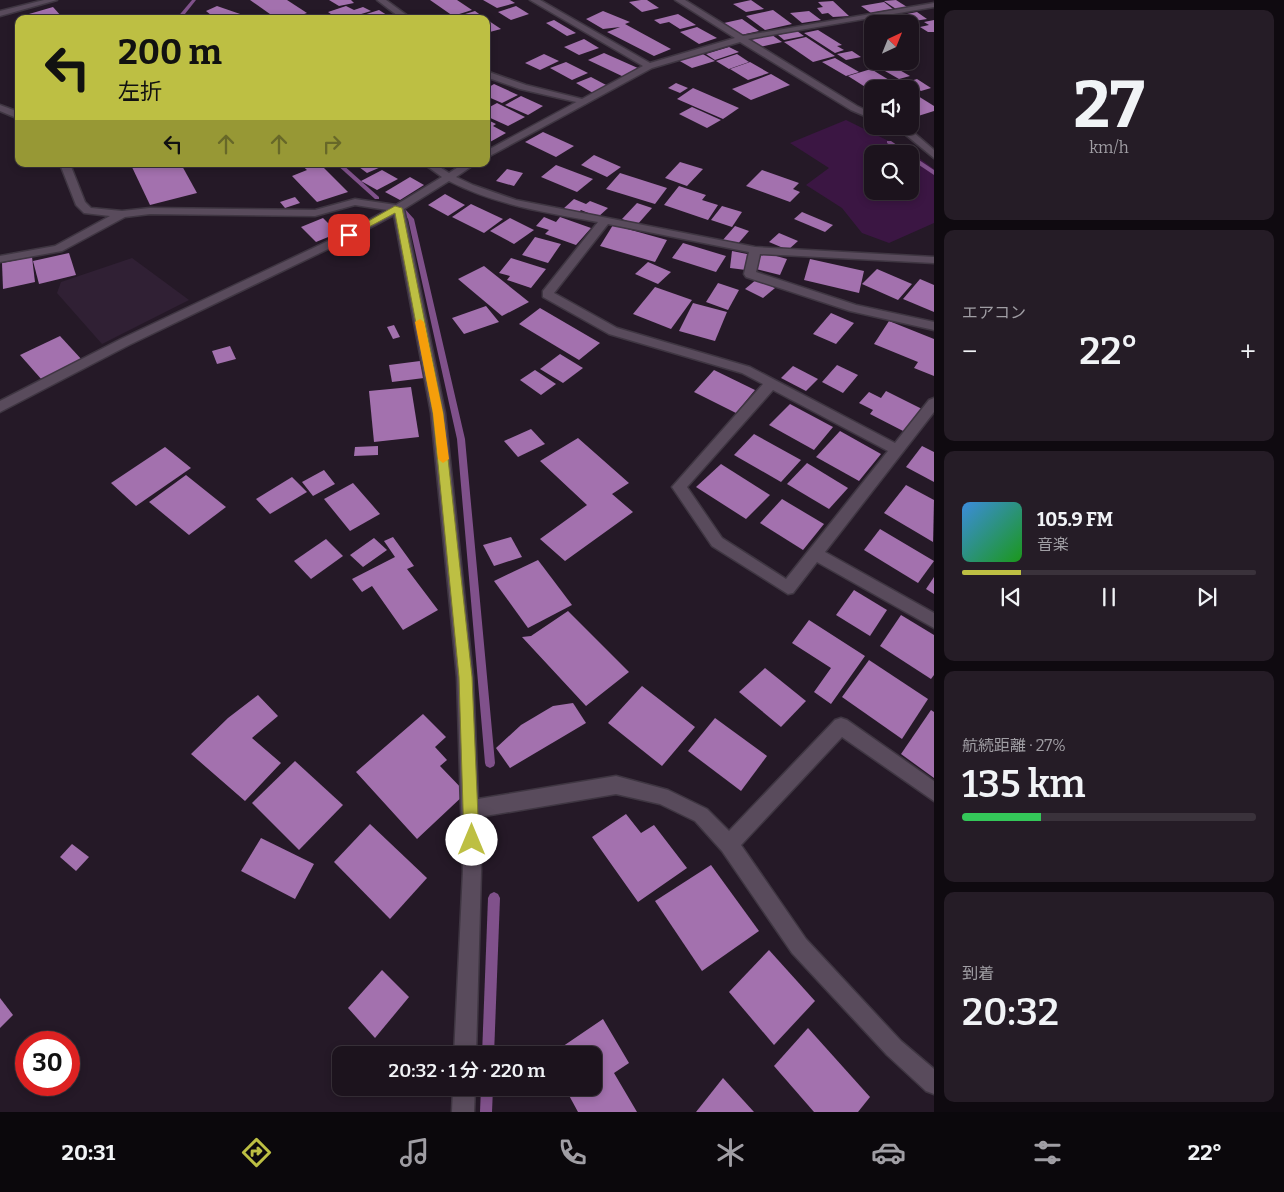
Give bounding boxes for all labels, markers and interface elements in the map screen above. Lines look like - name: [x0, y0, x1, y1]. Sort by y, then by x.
- north arrow: [864, 15, 919, 70]
- map controls: [864, 15, 919, 200]
- text: 200 m: [118, 31, 222, 73]
- icon: left: [35, 35, 100, 100]
- text: 27: [1073, 66, 1145, 144]
- text: 左折: [118, 78, 162, 105]
- button: sound: [864, 80, 919, 135]
- icon: left: [159, 130, 187, 158]
- icon: ahead: [212, 130, 240, 158]
- icon: ahead: [265, 130, 293, 158]
- icon: right: [318, 130, 346, 158]
- text: km/h: [1089, 138, 1129, 157]
- button: search: [864, 145, 919, 200]
- pin: [328, 214, 370, 256]
- icon: arrive: [335, 221, 363, 249]
- text: エアコン: [962, 303, 1026, 322]
- text: 22°: [1079, 328, 1138, 374]
- text: −: [962, 335, 977, 368]
- text: +: [1240, 335, 1256, 368]
- text: 105.9 FM: [1037, 508, 1113, 531]
- text: 音楽: [1037, 535, 1069, 554]
- icon: previous: [997, 583, 1025, 611]
- icon: pause: [1095, 583, 1123, 611]
- icon: next: [1193, 583, 1221, 611]
- text: 航続距離 · 27%: [962, 736, 1066, 755]
- text: 135 km: [962, 761, 1086, 807]
- position arrow: [445, 813, 497, 865]
- text: 到着: [962, 964, 994, 983]
- text: 20:32: [962, 989, 1059, 1035]
- speed limit sign: 30: [15, 1031, 80, 1096]
- text: 20:32 · 1 分 · 220 m: [389, 1059, 545, 1082]
- icon: directions: [239, 1135, 274, 1170]
- icon: music: [397, 1135, 432, 1170]
- icon: phone: [555, 1135, 590, 1170]
- icon: climate: [713, 1135, 748, 1170]
- icon: car: [871, 1135, 906, 1170]
- icon: filters: [1030, 1135, 1065, 1170]
- text: 20:31: [62, 1139, 115, 1166]
- text: 22°: [1188, 1139, 1222, 1166]

